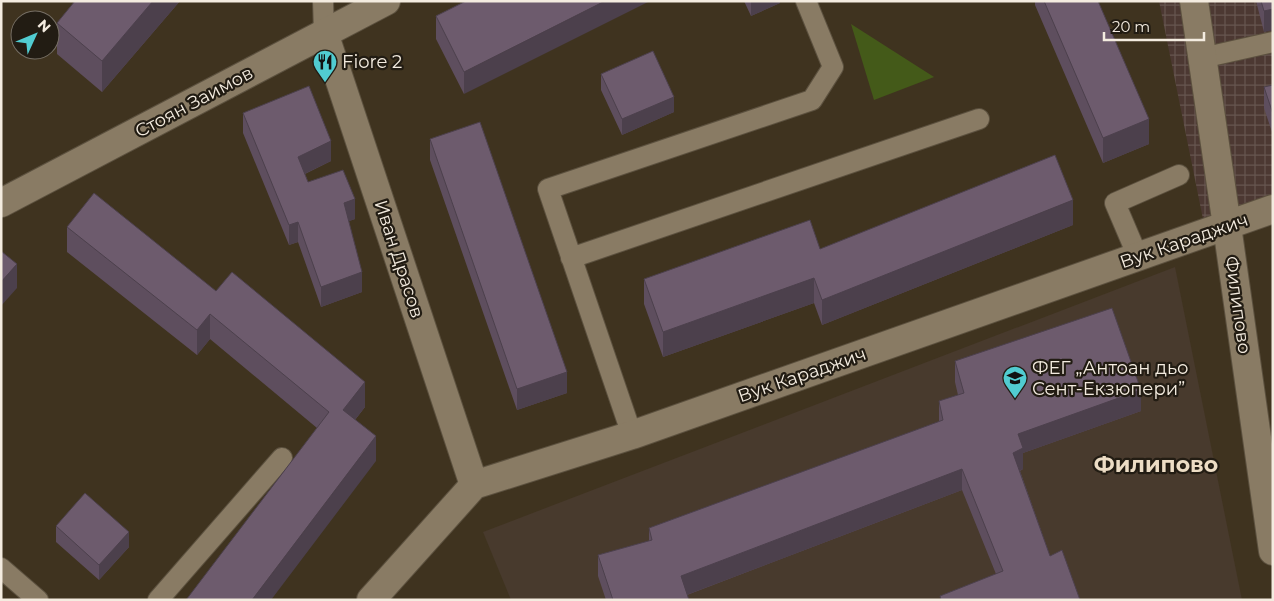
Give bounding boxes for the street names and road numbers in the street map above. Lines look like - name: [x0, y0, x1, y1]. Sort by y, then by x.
- street label: Стоян Заимов: [131, 62, 257, 142]
- street label: Иван Драсов: [370, 197, 428, 321]
- street label: Вук Караджич: [1117, 209, 1251, 273]
- street label: Филипово: [1220, 255, 1256, 355]
- street label: Вук Караджич: [735, 343, 869, 407]

